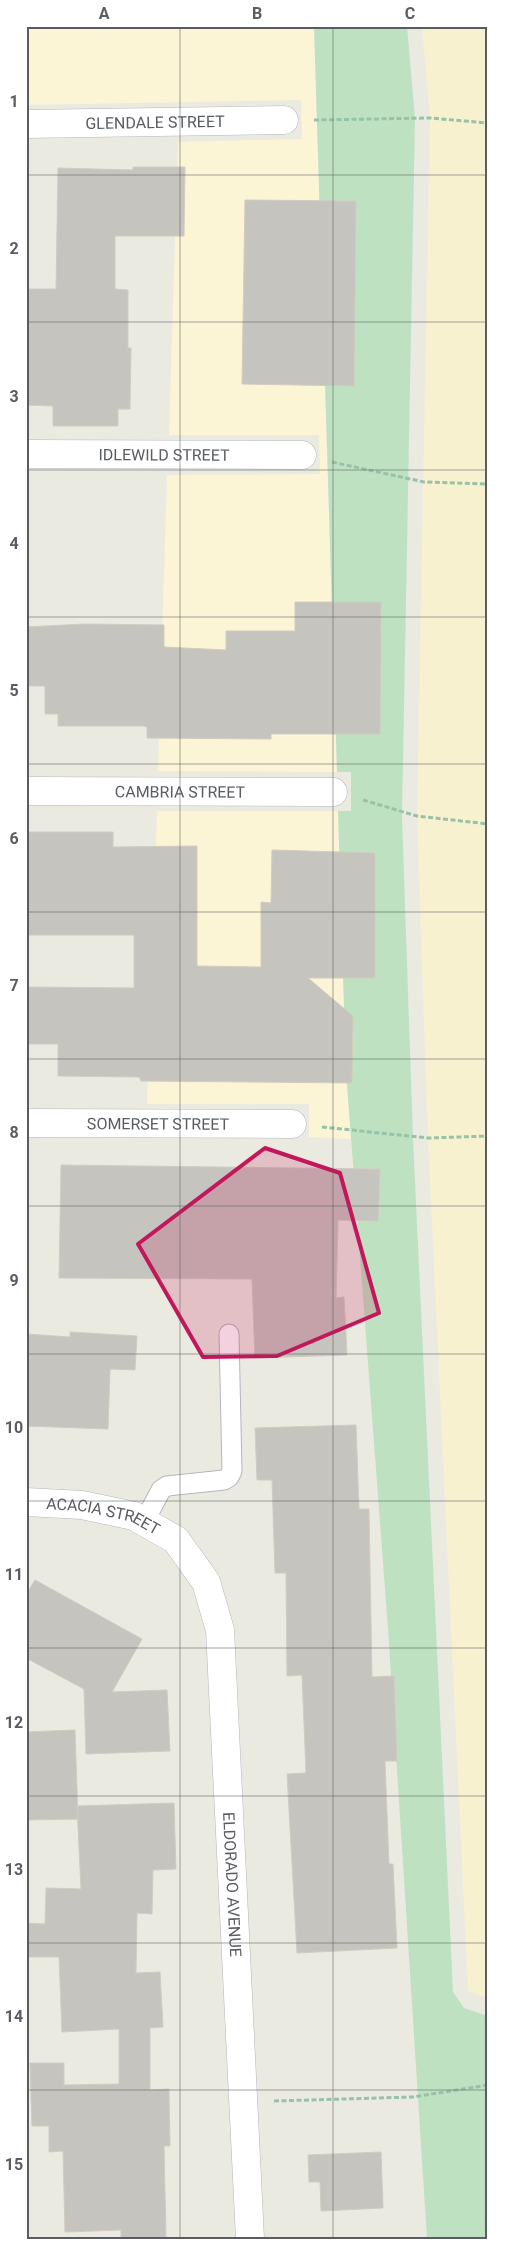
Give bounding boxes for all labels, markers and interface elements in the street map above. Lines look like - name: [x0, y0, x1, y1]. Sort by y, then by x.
- text: A: [99, 4, 110, 23]
- text: B: [252, 4, 262, 23]
- text: C: [405, 4, 415, 23]
- text: 1: [9, 92, 19, 111]
- street label: GLENDALE STREET: [85, 112, 225, 133]
- text: 2: [9, 239, 19, 258]
- text: 3: [9, 387, 19, 406]
- street label: IDLEWILD STREET: [98, 445, 230, 465]
- text: 4: [9, 534, 19, 553]
- text: 5: [9, 681, 19, 700]
- street label: CAMBRIA STREET: [115, 782, 246, 802]
- text: 6: [9, 829, 19, 848]
- text: 7: [9, 976, 19, 995]
- street label: SOMERSET STREET: [87, 1114, 230, 1134]
- text: 8: [9, 1123, 19, 1142]
- text: 9: [9, 1271, 19, 1290]
- text: 10: [5, 1418, 23, 1437]
- street label: ACACIA STREET: [46, 1494, 164, 1539]
- text: 11: [5, 1565, 23, 1584]
- text: 12: [5, 1713, 23, 1732]
- street label: ELDORADO AVENUE: [219, 1812, 245, 1957]
- text: 13: [5, 1860, 23, 1879]
- text: 14: [5, 2007, 23, 2026]
- text: 15: [5, 2155, 23, 2174]

